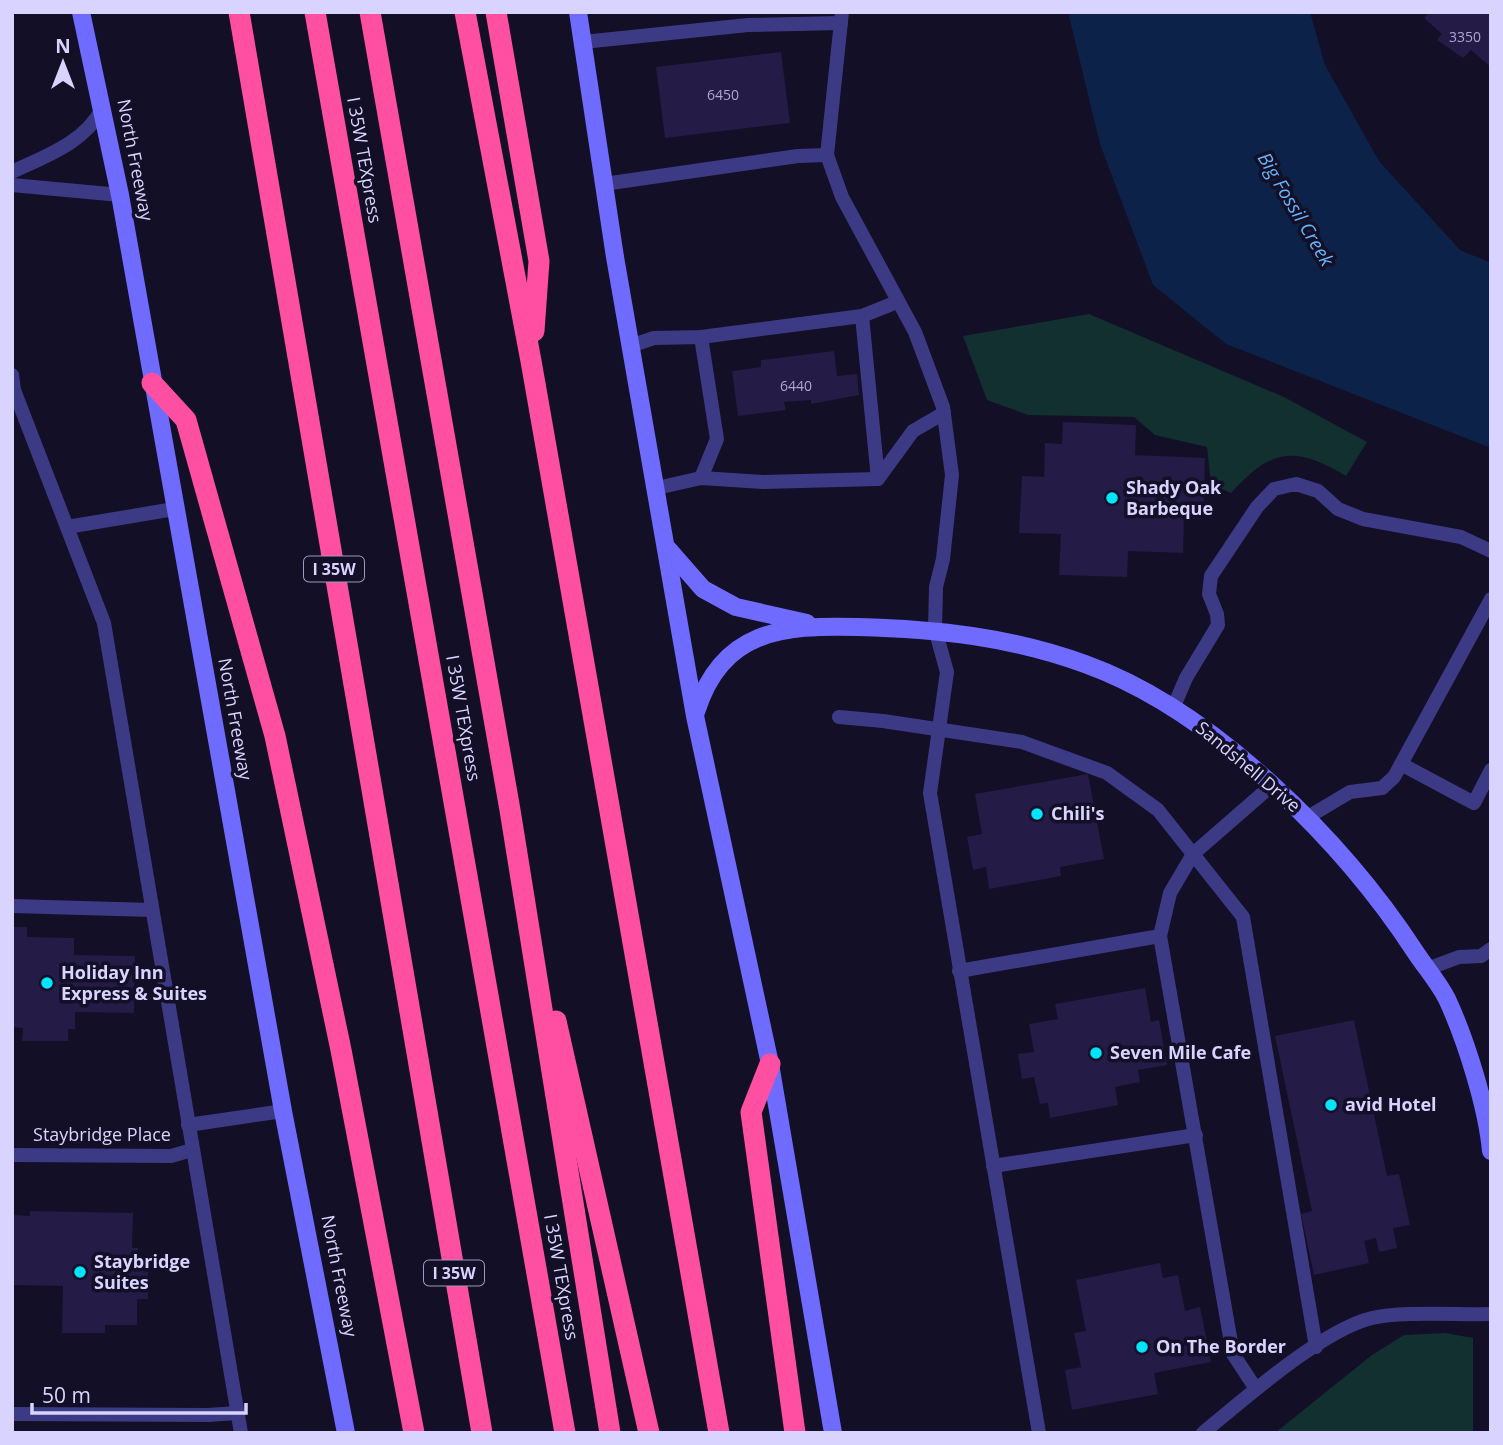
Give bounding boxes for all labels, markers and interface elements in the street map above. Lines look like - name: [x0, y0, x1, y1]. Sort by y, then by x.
- house number: 3350: [1449, 27, 1481, 46]
- north arrow: [28, 28, 98, 98]
- text: N: [55, 33, 71, 59]
- house number: 6450: [707, 85, 739, 104]
- street label: I 35W TEXpress: [342, 95, 388, 225]
- street label: North Freeway: [112, 97, 160, 224]
- water label: Big Fossil Creek: [1252, 147, 1341, 271]
- house number: 6440: [780, 376, 812, 395]
- place label: Shady Oak Barbeque: [1126, 475, 1222, 520]
- marker: Shady Oak Barbeque: [1104, 490, 1120, 506]
- road number: I 35W: [304, 556, 364, 582]
- street label: I 35W TEXpress: [441, 653, 487, 783]
- street label: North Freeway: [213, 656, 259, 783]
- street label: Sandshell Drive: [1191, 715, 1306, 817]
- place label: Chili's: [1051, 801, 1105, 825]
- marker: Chili's: [1029, 806, 1045, 822]
- place label: Holiday Inn Express & Suites: [61, 960, 207, 1005]
- marker: Holiday Inn Express & Suites: [39, 975, 55, 991]
- place label: Seven Mile Cafe: [1110, 1040, 1251, 1064]
- marker: Seven Mile Cafe: [1088, 1045, 1104, 1061]
- place label: avid Hotel: [1345, 1092, 1437, 1116]
- marker: avid Hotel: [1323, 1097, 1339, 1113]
- street label: Staybridge Place: [33, 1122, 171, 1146]
- street label: I 35W TEXpress: [539, 1212, 585, 1342]
- street label: North Freeway: [316, 1213, 364, 1340]
- place label: Staybridge Suites: [94, 1249, 190, 1294]
- road number: I 35W: [424, 1260, 484, 1286]
- marker: Staybridge Suites: [72, 1264, 88, 1280]
- place label: On The Border: [1156, 1334, 1286, 1358]
- marker: On The Border: [1134, 1339, 1150, 1355]
- scale bar: [32, 1372, 245, 1416]
- text: 50 m: [42, 1381, 91, 1409]

